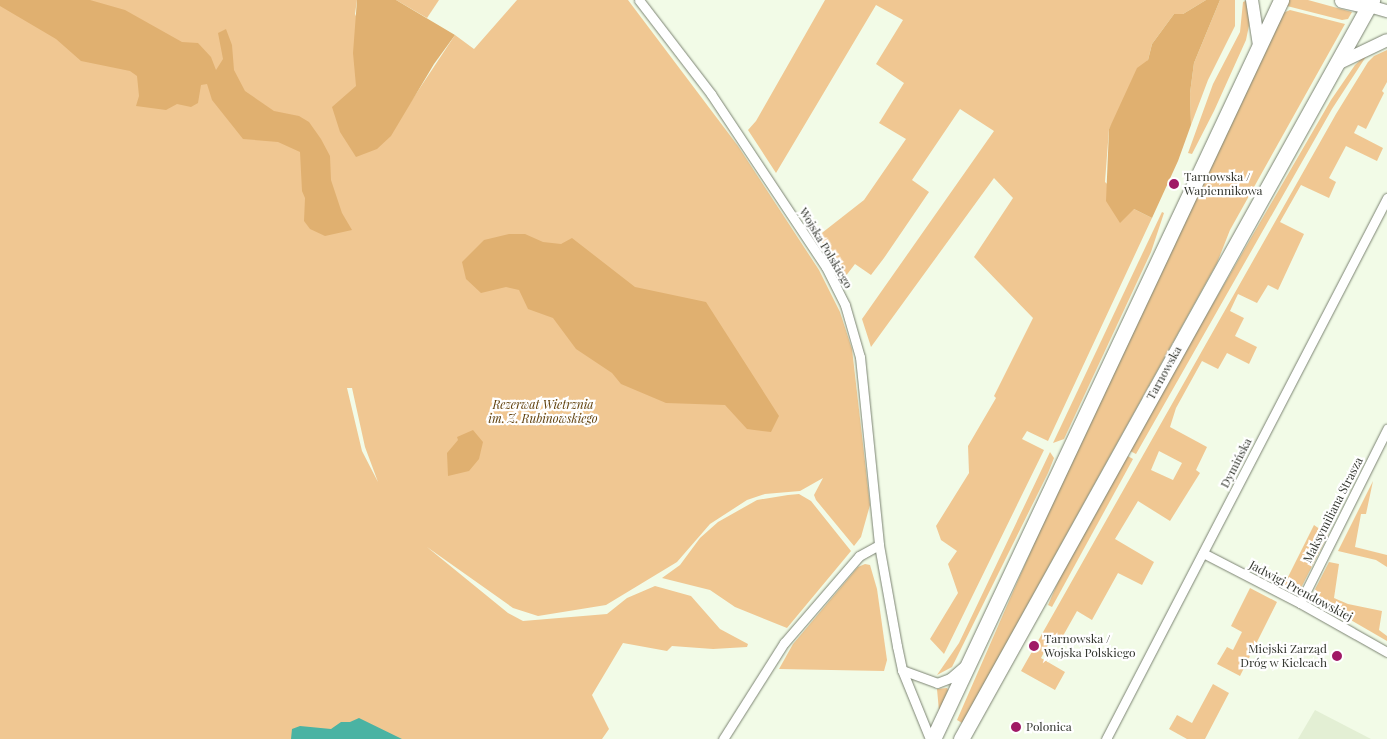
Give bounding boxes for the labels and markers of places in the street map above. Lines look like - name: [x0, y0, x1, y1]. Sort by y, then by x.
- place label: Tarnowska / Wapiennikowa: [1184, 170, 1263, 198]
- marker: Tarnowska / Wapiennikowa: [1168, 178, 1180, 190]
- place label: Tarnowska / Wojska Polskiego: [1044, 632, 1136, 660]
- marker: Tarnowska / Wojska Polskiego: [1028, 640, 1040, 652]
- place label: Miejski Zarząd Dróg w Kielcach: [1240, 642, 1327, 670]
- marker: Miejski Zarząd Dróg w Kielcach: [1331, 650, 1343, 662]
- place label: Polonica: [1026, 720, 1072, 734]
- marker: Polonica: [1010, 721, 1022, 733]

